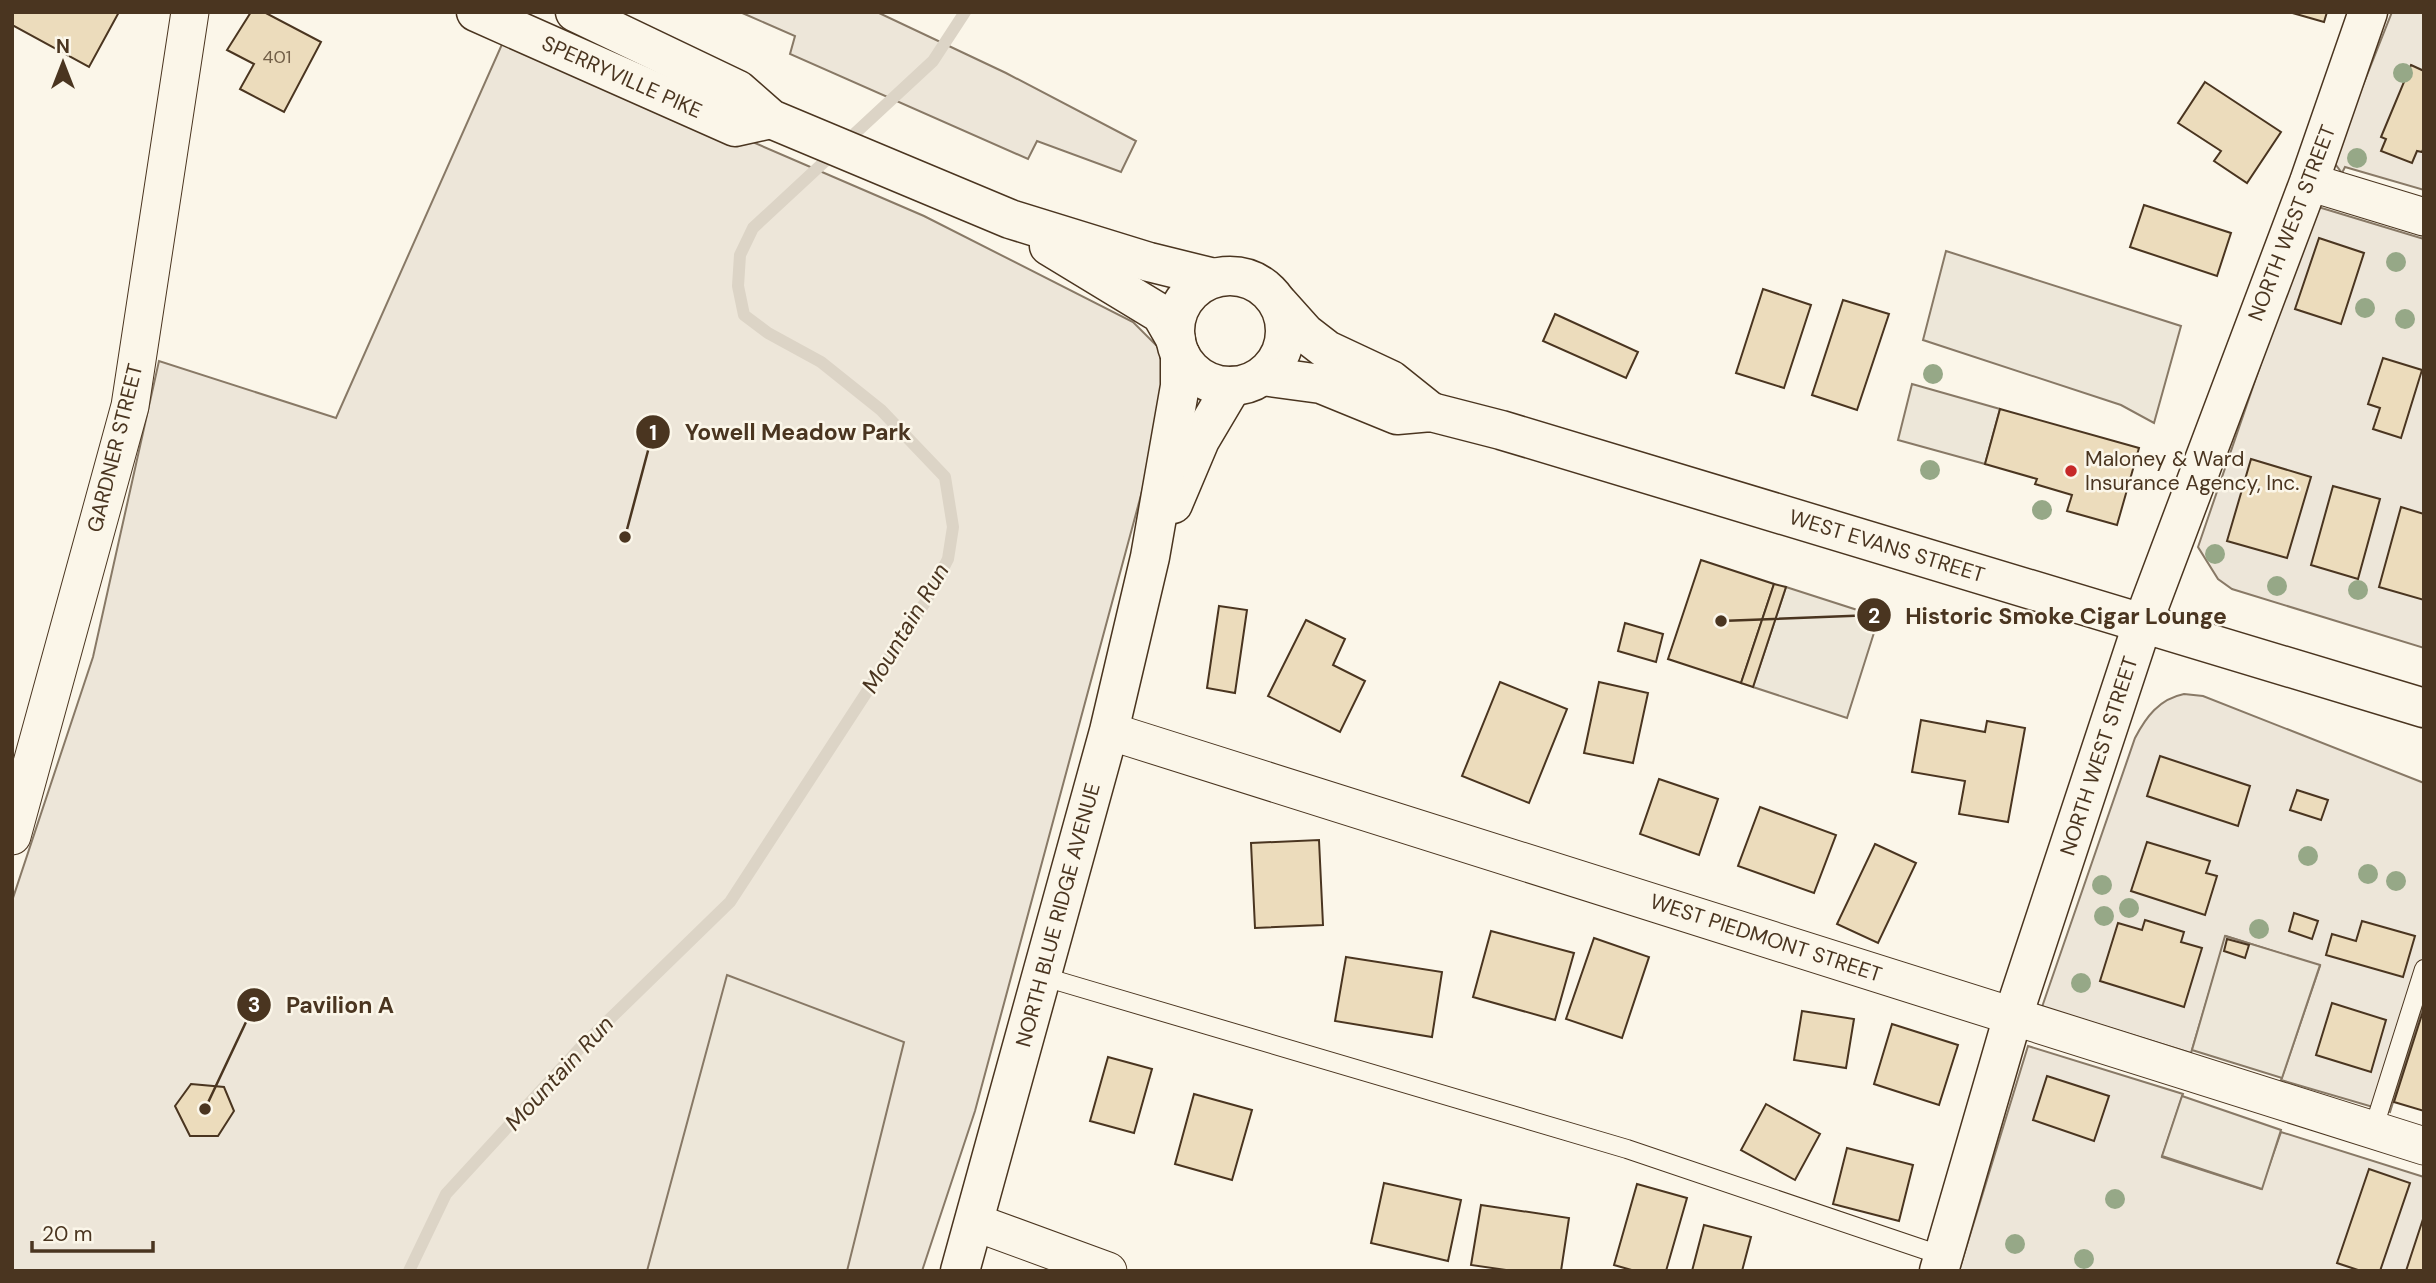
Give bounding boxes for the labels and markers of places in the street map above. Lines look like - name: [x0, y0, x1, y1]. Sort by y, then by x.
- callout: Yowell Meadow Park: [636, 410, 925, 454]
- place label: Maloney & Ward Insurance Agency, Inc.: [2085, 445, 2300, 497]
- marker: Maloney & Ward Insurance Agency, Inc.: [2063, 463, 2079, 479]
- callout: Historic Smoke Cigar Lounge: [1856, 593, 2241, 637]
- callout: Pavilion A: [237, 983, 408, 1027]

